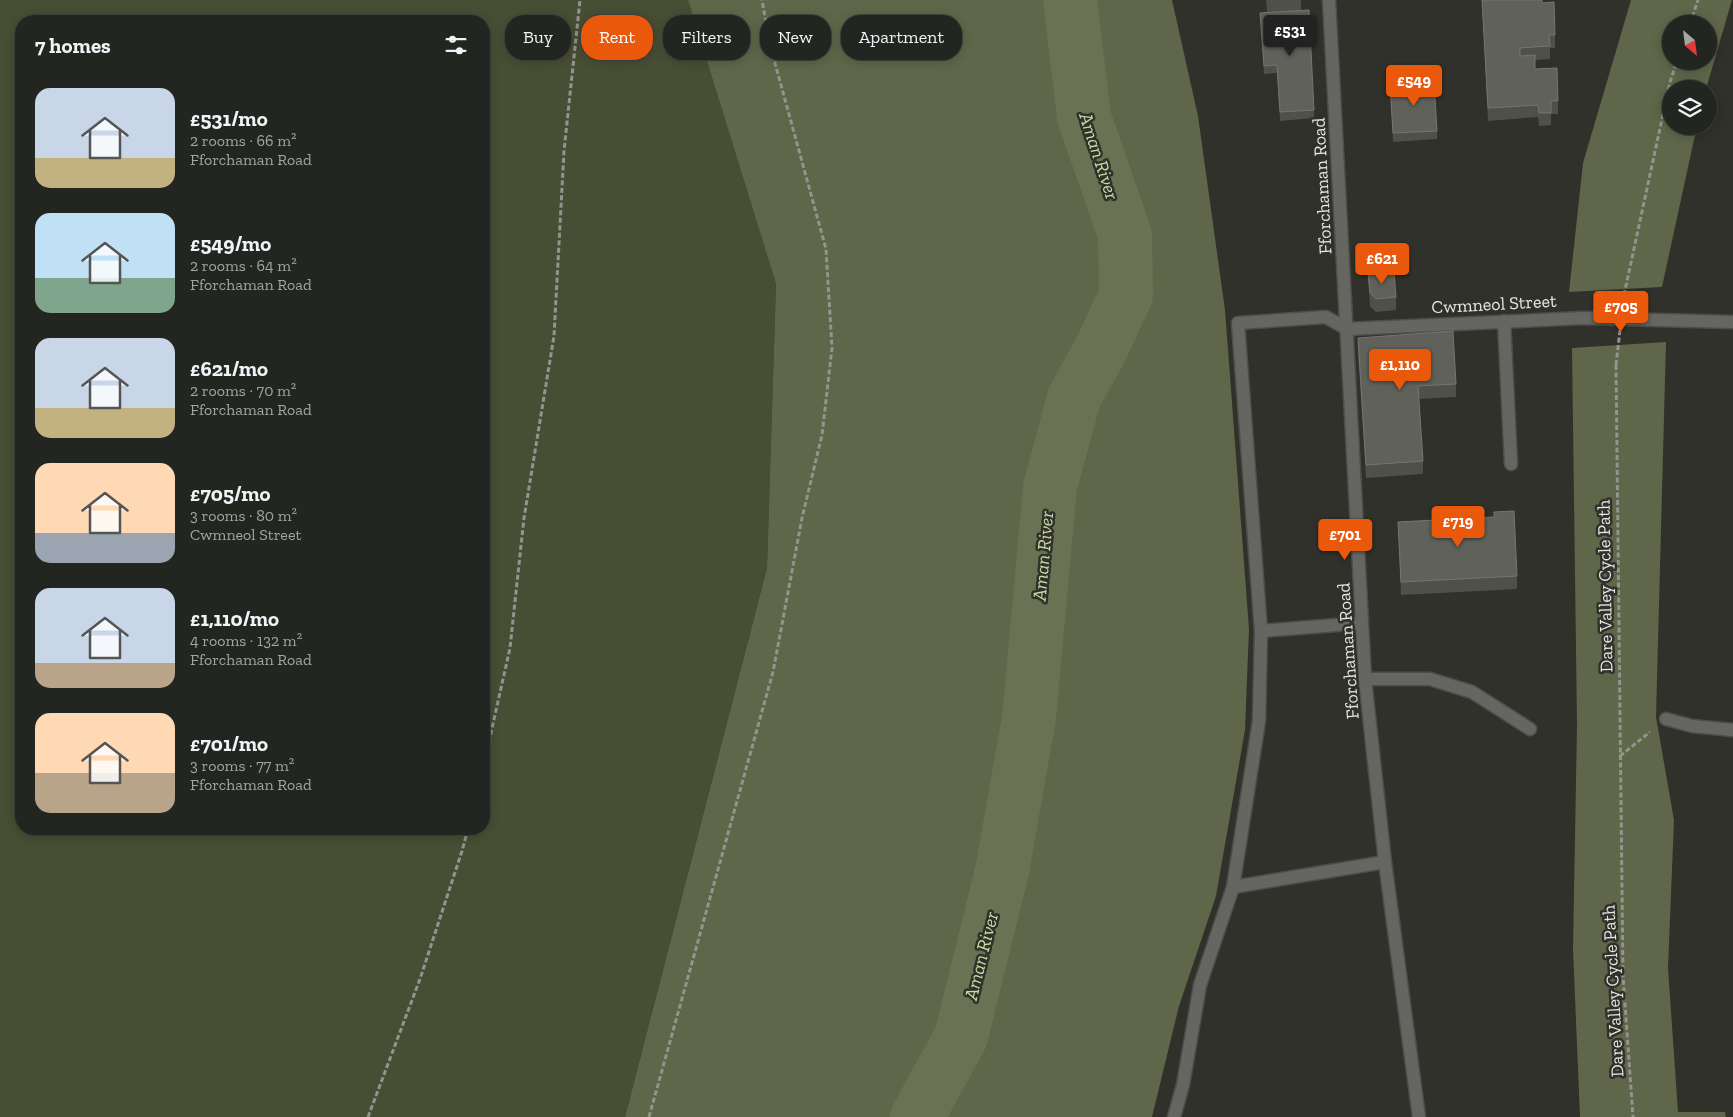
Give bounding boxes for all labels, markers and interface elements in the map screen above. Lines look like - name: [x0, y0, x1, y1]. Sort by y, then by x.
- chip: Buy: [505, 15, 571, 60]
- chip: Rent: [581, 15, 653, 60]
- chip: Filters: [663, 15, 750, 60]
- chip: New: [760, 15, 831, 60]
- chip: Apartment: [841, 15, 962, 60]
- pin: £531: [1260, 15, 1320, 57]
- north arrow: [1662, 15, 1718, 70]
- map controls: [1662, 15, 1717, 135]
- text: £531: [1274, 21, 1306, 40]
- icon: filters: [442, 31, 470, 59]
- text: 7 homes: [35, 33, 111, 58]
- pin: £549: [1384, 64, 1444, 107]
- text: £549: [1397, 71, 1431, 90]
- button: layers: [1662, 80, 1717, 135]
- text: £531/mo: [190, 106, 268, 131]
- icon: home: [75, 108, 135, 168]
- water label: Aman River: [1074, 109, 1124, 203]
- street label: Fforchaman Road: [1307, 117, 1337, 255]
- text: 2 rooms · 66 m²: [190, 131, 297, 150]
- text: Fforchaman Road: [190, 150, 312, 169]
- text: £549/mo: [190, 231, 271, 256]
- icon: home: [75, 233, 135, 293]
- pin: £621: [1352, 242, 1412, 285]
- text: £621: [1366, 249, 1398, 268]
- text: 2 rooms · 64 m²: [190, 256, 297, 275]
- text: Fforchaman Road: [190, 275, 312, 294]
- street label: Cwmneol Street: [1431, 290, 1557, 318]
- pin: £705: [1591, 290, 1651, 333]
- text: £705: [1604, 297, 1638, 316]
- pin: £1,110: [1359, 348, 1441, 391]
- text: £1,110: [1380, 355, 1420, 374]
- text: £621/mo: [190, 356, 268, 381]
- icon: home: [75, 358, 135, 418]
- text: 2 rooms · 70 m²: [190, 381, 296, 400]
- text: Fforchaman Road: [190, 400, 312, 419]
- text: £705/mo: [190, 481, 271, 506]
- icon: home: [75, 483, 135, 543]
- street label: Dare Valley Cycle Path: [1592, 500, 1618, 672]
- text: 3 rooms · 80 m²: [190, 506, 297, 525]
- pin: £719: [1428, 506, 1488, 548]
- water label: Aman River: [1028, 510, 1058, 603]
- text: £719: [1443, 512, 1473, 531]
- pin: £701: [1315, 518, 1375, 561]
- text: Cwmneol Street: [190, 525, 301, 544]
- text: £701: [1329, 525, 1361, 544]
- street label: Fforchaman Road: [1332, 582, 1364, 720]
- text: £1,110/mo: [190, 606, 279, 631]
- icon: home: [75, 608, 135, 668]
- text: 4 rooms · 132 m²: [190, 631, 302, 650]
- text: Fforchaman Road: [190, 650, 312, 669]
- text: £701/mo: [190, 731, 268, 756]
- icon: home: [75, 733, 135, 793]
- text: 3 rooms · 77 m²: [190, 756, 294, 775]
- text: Fforchaman Road: [190, 775, 312, 794]
- street label: Dare Valley Cycle Path: [1598, 904, 1628, 1078]
- water label: Aman River: [959, 909, 1003, 1004]

